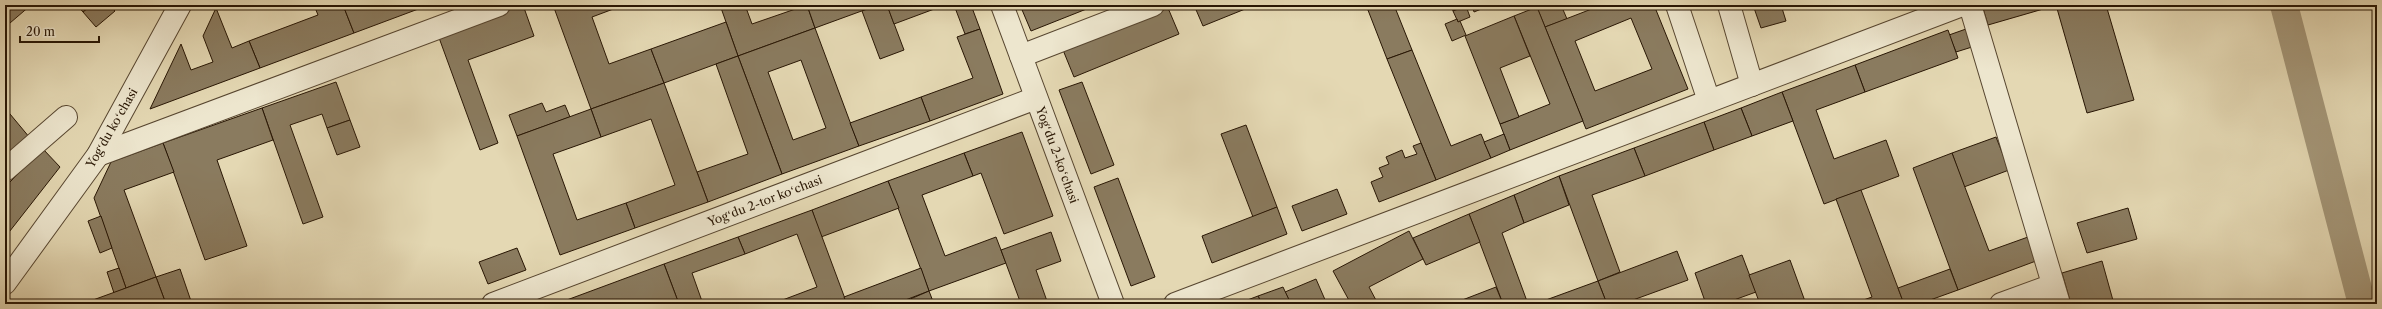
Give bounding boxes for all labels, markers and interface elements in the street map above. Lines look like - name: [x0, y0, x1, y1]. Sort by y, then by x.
- scale bar: [20, 18, 99, 44]
- text: 20 m: [26, 24, 55, 39]
- street label: Yogʻdu koʻchasi: [82, 85, 141, 171]
- street label: Yogʻdu 2-koʻchasi: [1033, 103, 1082, 206]
- street label: Yogʻdu 2-tor koʻchasi: [704, 172, 825, 230]

